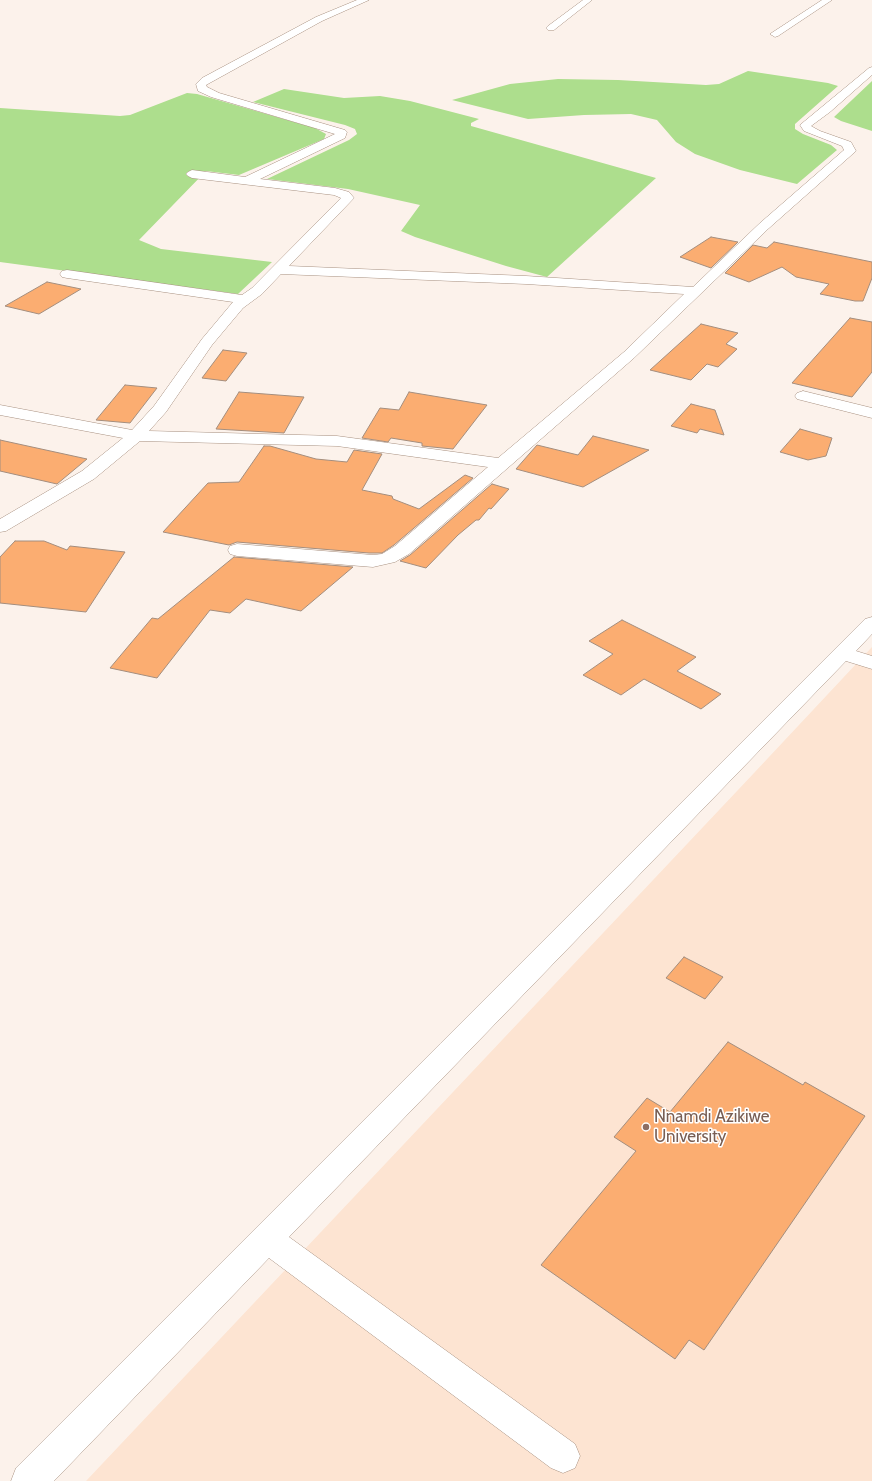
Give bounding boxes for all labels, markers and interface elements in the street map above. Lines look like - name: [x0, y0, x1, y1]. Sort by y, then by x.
- place label: Nnamdi Azikiwe University: [654, 1107, 769, 1147]
- marker: Nnamdi Azikiwe University: [641, 1122, 651, 1132]

